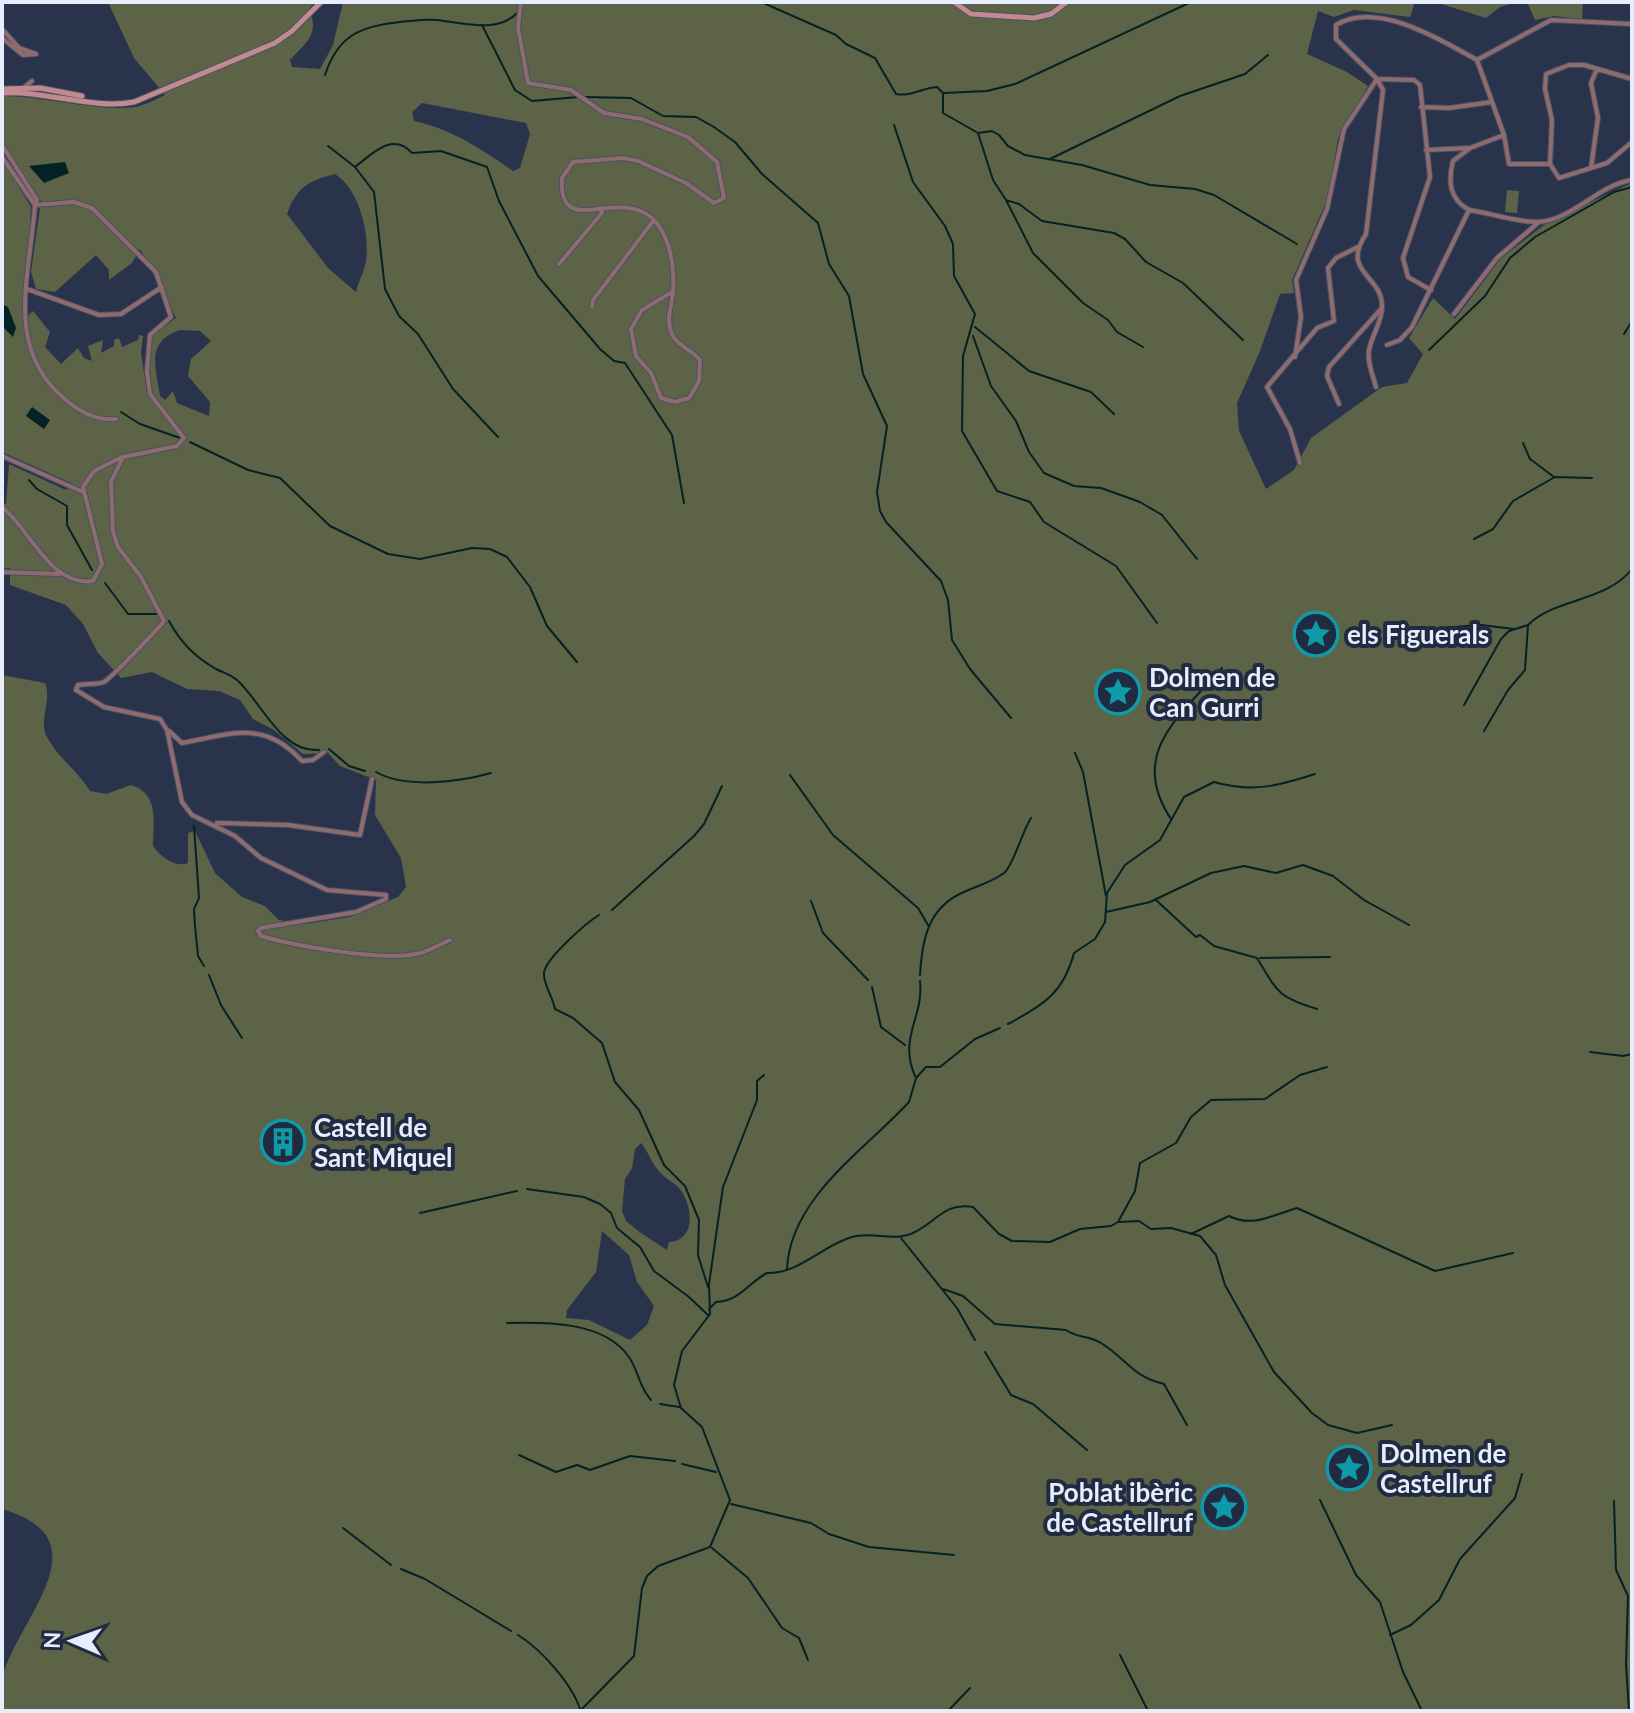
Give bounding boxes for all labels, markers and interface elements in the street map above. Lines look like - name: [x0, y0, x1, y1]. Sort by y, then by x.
- place icon: els Figuerals: [1292, 610, 1340, 658]
- place label: els Figuerals: [1347, 618, 1489, 650]
- place label: Dolmen de Can Gurri: [1149, 661, 1275, 723]
- place icon: Dolmen de Can Gurri: [1094, 668, 1142, 716]
- place label: Castell de Sant Miquel: [314, 1111, 453, 1173]
- building icon: Castell de Sant Miquel: [259, 1118, 307, 1166]
- place label: Dolmen de Castellruf: [1380, 1437, 1506, 1499]
- place icon: Dolmen de Castellruf: [1325, 1444, 1373, 1492]
- place label: Poblat ibèric de Castellruf: [1046, 1476, 1194, 1538]
- place icon: Poblat ibèric de Castellruf: [1200, 1483, 1248, 1531]
- north arrow: [32, 1601, 112, 1681]
- text: N: [38, 1631, 65, 1649]

